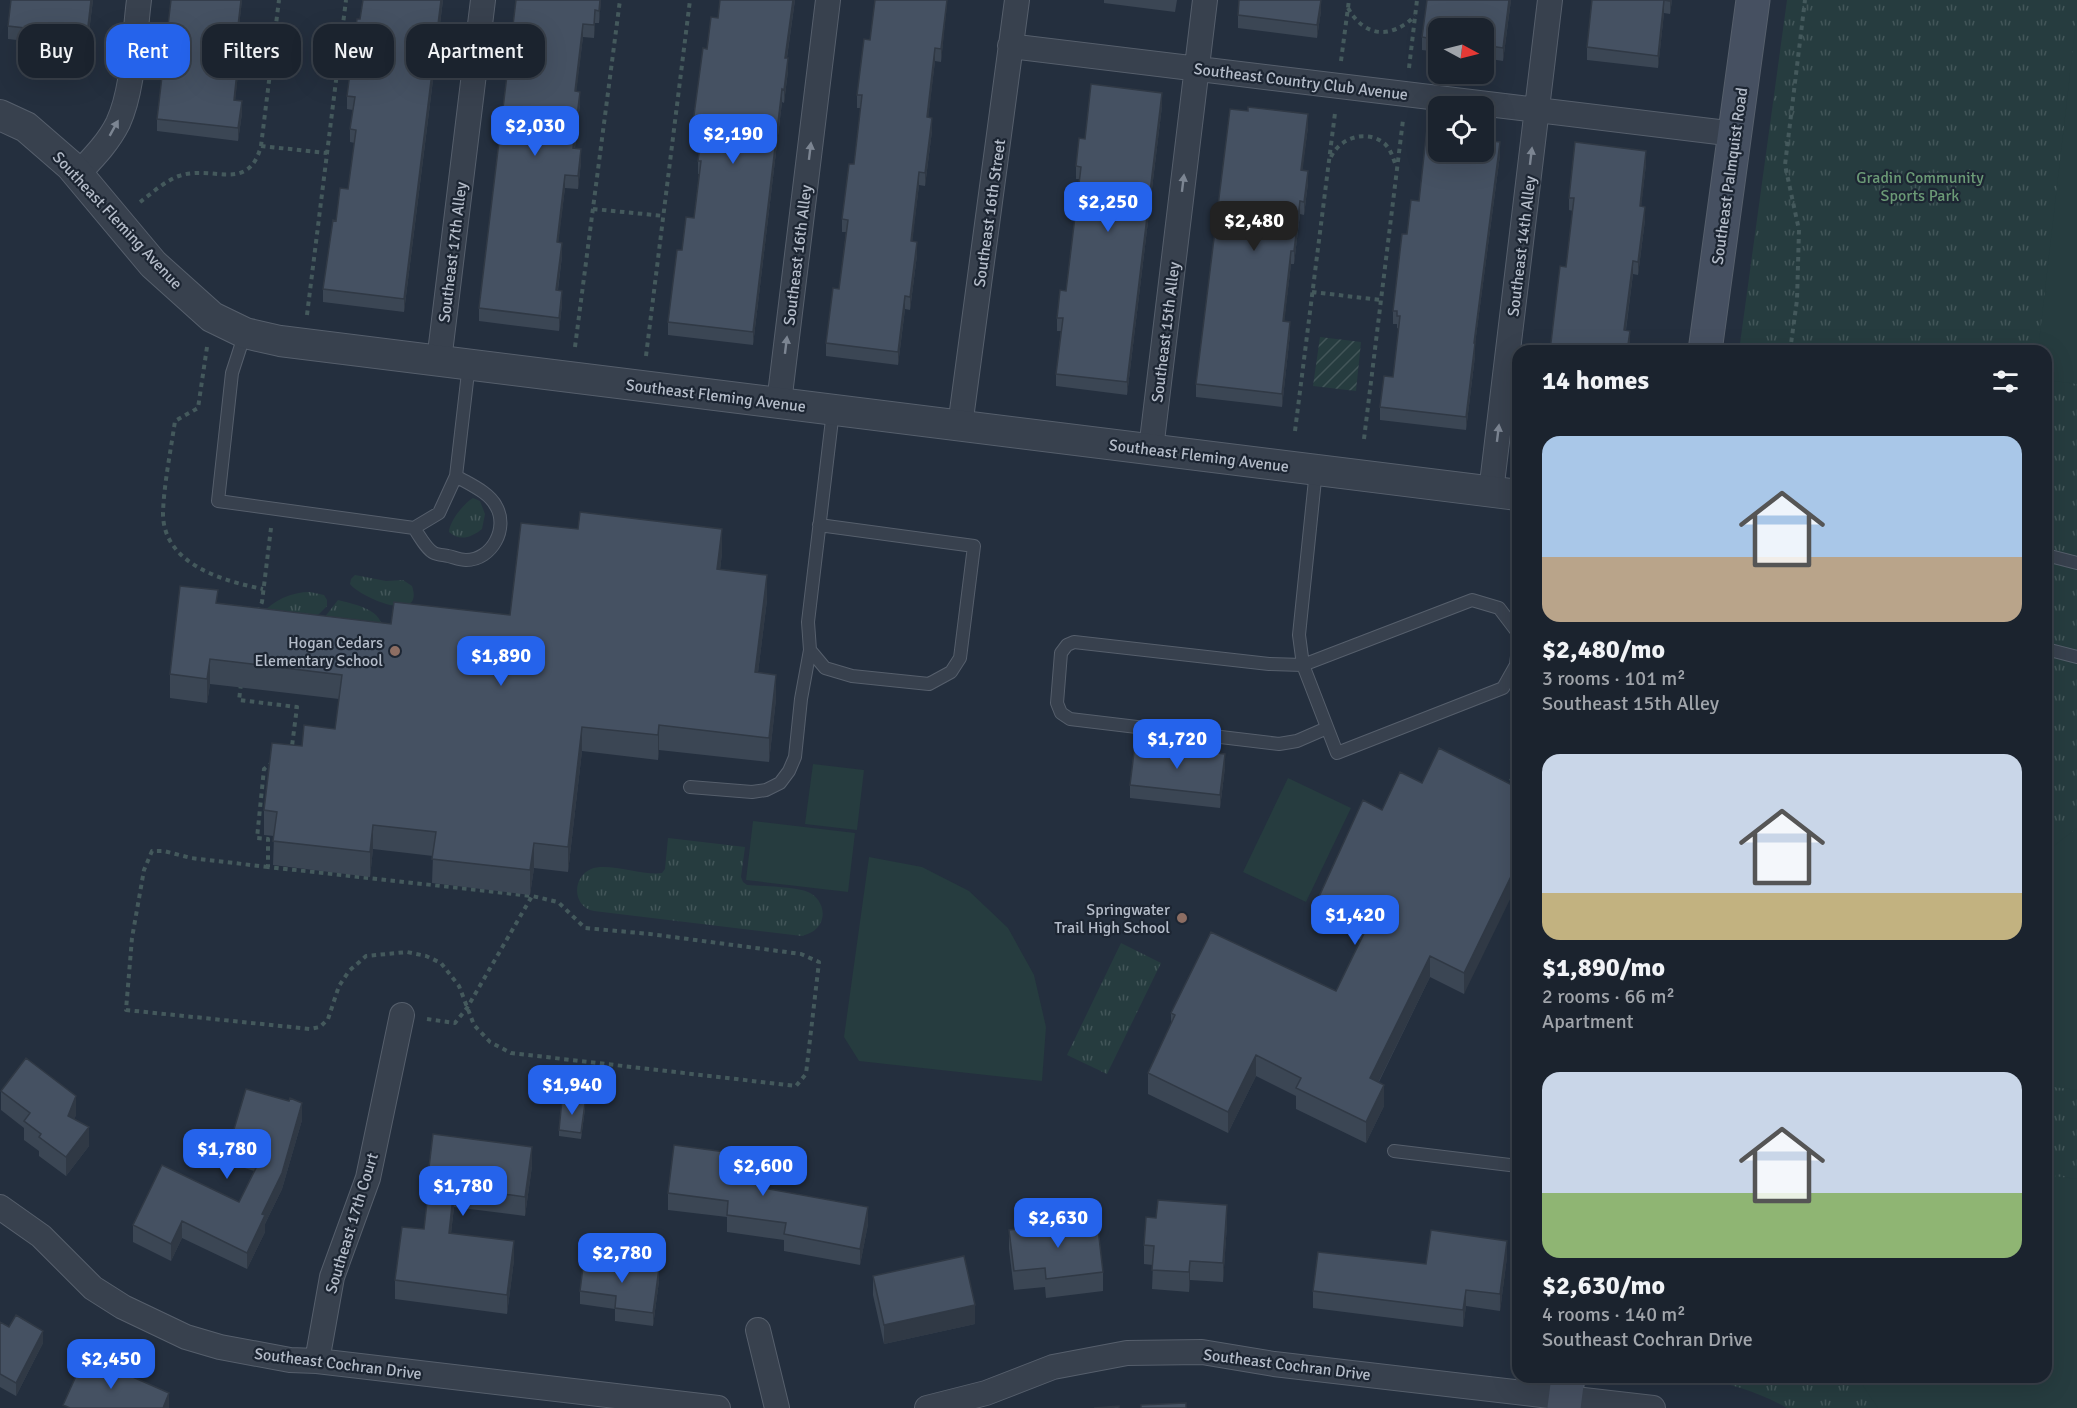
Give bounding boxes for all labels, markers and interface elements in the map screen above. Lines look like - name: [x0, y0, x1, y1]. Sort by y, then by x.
- north arrow: [1428, 18, 1494, 84]
- map controls: [1428, 18, 1494, 162]
- chip: Buy: [18, 24, 94, 78]
- chip: Rent: [106, 24, 190, 78]
- chip: Filters: [202, 24, 301, 78]
- chip: New: [313, 24, 394, 78]
- chip: Apartment: [406, 24, 545, 78]
- street label: Southeast Country Club Avenue: [1193, 59, 1409, 105]
- street label: Southeast Palmquist Road: [1708, 86, 1752, 266]
- button: locate: [1428, 96, 1494, 162]
- pin: $2,030: [486, 106, 584, 157]
- text: $2,030: [505, 113, 565, 138]
- pin: $2,190: [684, 114, 782, 165]
- one-way arrow: [109, 119, 119, 136]
- text: $2,190: [703, 121, 763, 146]
- street label: Southeast 16th Street: [970, 137, 1010, 288]
- one-way arrow: [805, 142, 814, 161]
- one-way arrow: [1527, 147, 1536, 166]
- street label: Southeast Fleming Avenue: [48, 148, 186, 294]
- park label: Gradin Community Sports Park: [1856, 168, 1984, 206]
- one-way arrow: [1178, 173, 1188, 192]
- street label: Southeast 14th Alley: [1503, 174, 1541, 318]
- street label: Southeast 17th Alley: [434, 180, 472, 324]
- pin: $2,250: [1059, 182, 1157, 233]
- street label: Southeast 16th Alley: [779, 183, 817, 327]
- text: $2,250: [1078, 189, 1138, 214]
- pin: $2,480: [1205, 201, 1303, 252]
- text: $2,480: [1224, 208, 1284, 233]
- street label: Southeast 15th Alley: [1147, 260, 1185, 404]
- one-way arrow: [781, 335, 791, 354]
- text: 14 homes: [1542, 365, 1649, 397]
- icon: filters: [1989, 365, 2022, 398]
- street label: Southeast Fleming Avenue: [625, 375, 807, 417]
- one-way arrow: [1494, 424, 1503, 443]
- street label: Southeast Fleming Avenue: [1108, 435, 1290, 477]
- icon: home: [1728, 475, 1836, 583]
- place label: Hogan Cedars Elementary School: [254, 633, 383, 671]
- text: $2,480/mo: [1542, 634, 1665, 666]
- pin: $1,890: [452, 636, 550, 687]
- text: $1,890: [471, 643, 531, 668]
- marker: Hogan Cedars Elementary School: [388, 644, 402, 658]
- text: 3 rooms · 101 m²: [1542, 666, 1686, 691]
- text: Southeast 15th Alley: [1542, 691, 1719, 716]
- pin: $1,720: [1128, 719, 1226, 770]
- text: $1,720: [1147, 726, 1207, 751]
- icon: home: [1728, 793, 1836, 901]
- pin: $1,420: [1306, 895, 1404, 946]
- place label: Springwater Trail High School: [1054, 900, 1170, 938]
- text: $1,420: [1325, 902, 1385, 927]
- marker: Springwater Trail High School: [1175, 911, 1189, 925]
- text: $1,890/mo: [1542, 952, 1665, 984]
- text: 2 rooms · 66 m²: [1542, 984, 1675, 1009]
- text: Apartment: [1542, 1009, 1634, 1034]
- pin: $1,940: [523, 1065, 621, 1116]
- text: $1,940: [542, 1072, 602, 1097]
- icon: home: [1728, 1111, 1836, 1219]
- pin: $1,780: [178, 1129, 276, 1180]
- text: $1,780: [197, 1136, 257, 1161]
- pin: $2,600: [714, 1146, 812, 1197]
- street label: Southeast 17th Court: [321, 1150, 383, 1296]
- text: $2,600: [733, 1153, 793, 1178]
- pin: $1,780: [414, 1166, 512, 1217]
- text: $1,780: [433, 1173, 493, 1198]
- pin: $2,630: [1009, 1198, 1107, 1249]
- text: $2,630: [1028, 1205, 1088, 1230]
- pin: $2,780: [573, 1233, 671, 1284]
- text: $2,780: [592, 1240, 652, 1265]
- text: $2,630/mo: [1542, 1270, 1665, 1302]
- text: 4 rooms · 140 m²: [1542, 1302, 1686, 1327]
- text: Southeast Cochran Drive: [1542, 1327, 1753, 1352]
- pin: $2,450: [62, 1339, 160, 1390]
- street label: Southeast Cochran Drive: [253, 1344, 423, 1384]
- street label: Southeast Cochran Drive: [1202, 1345, 1372, 1385]
- text: $2,450: [81, 1346, 141, 1371]

